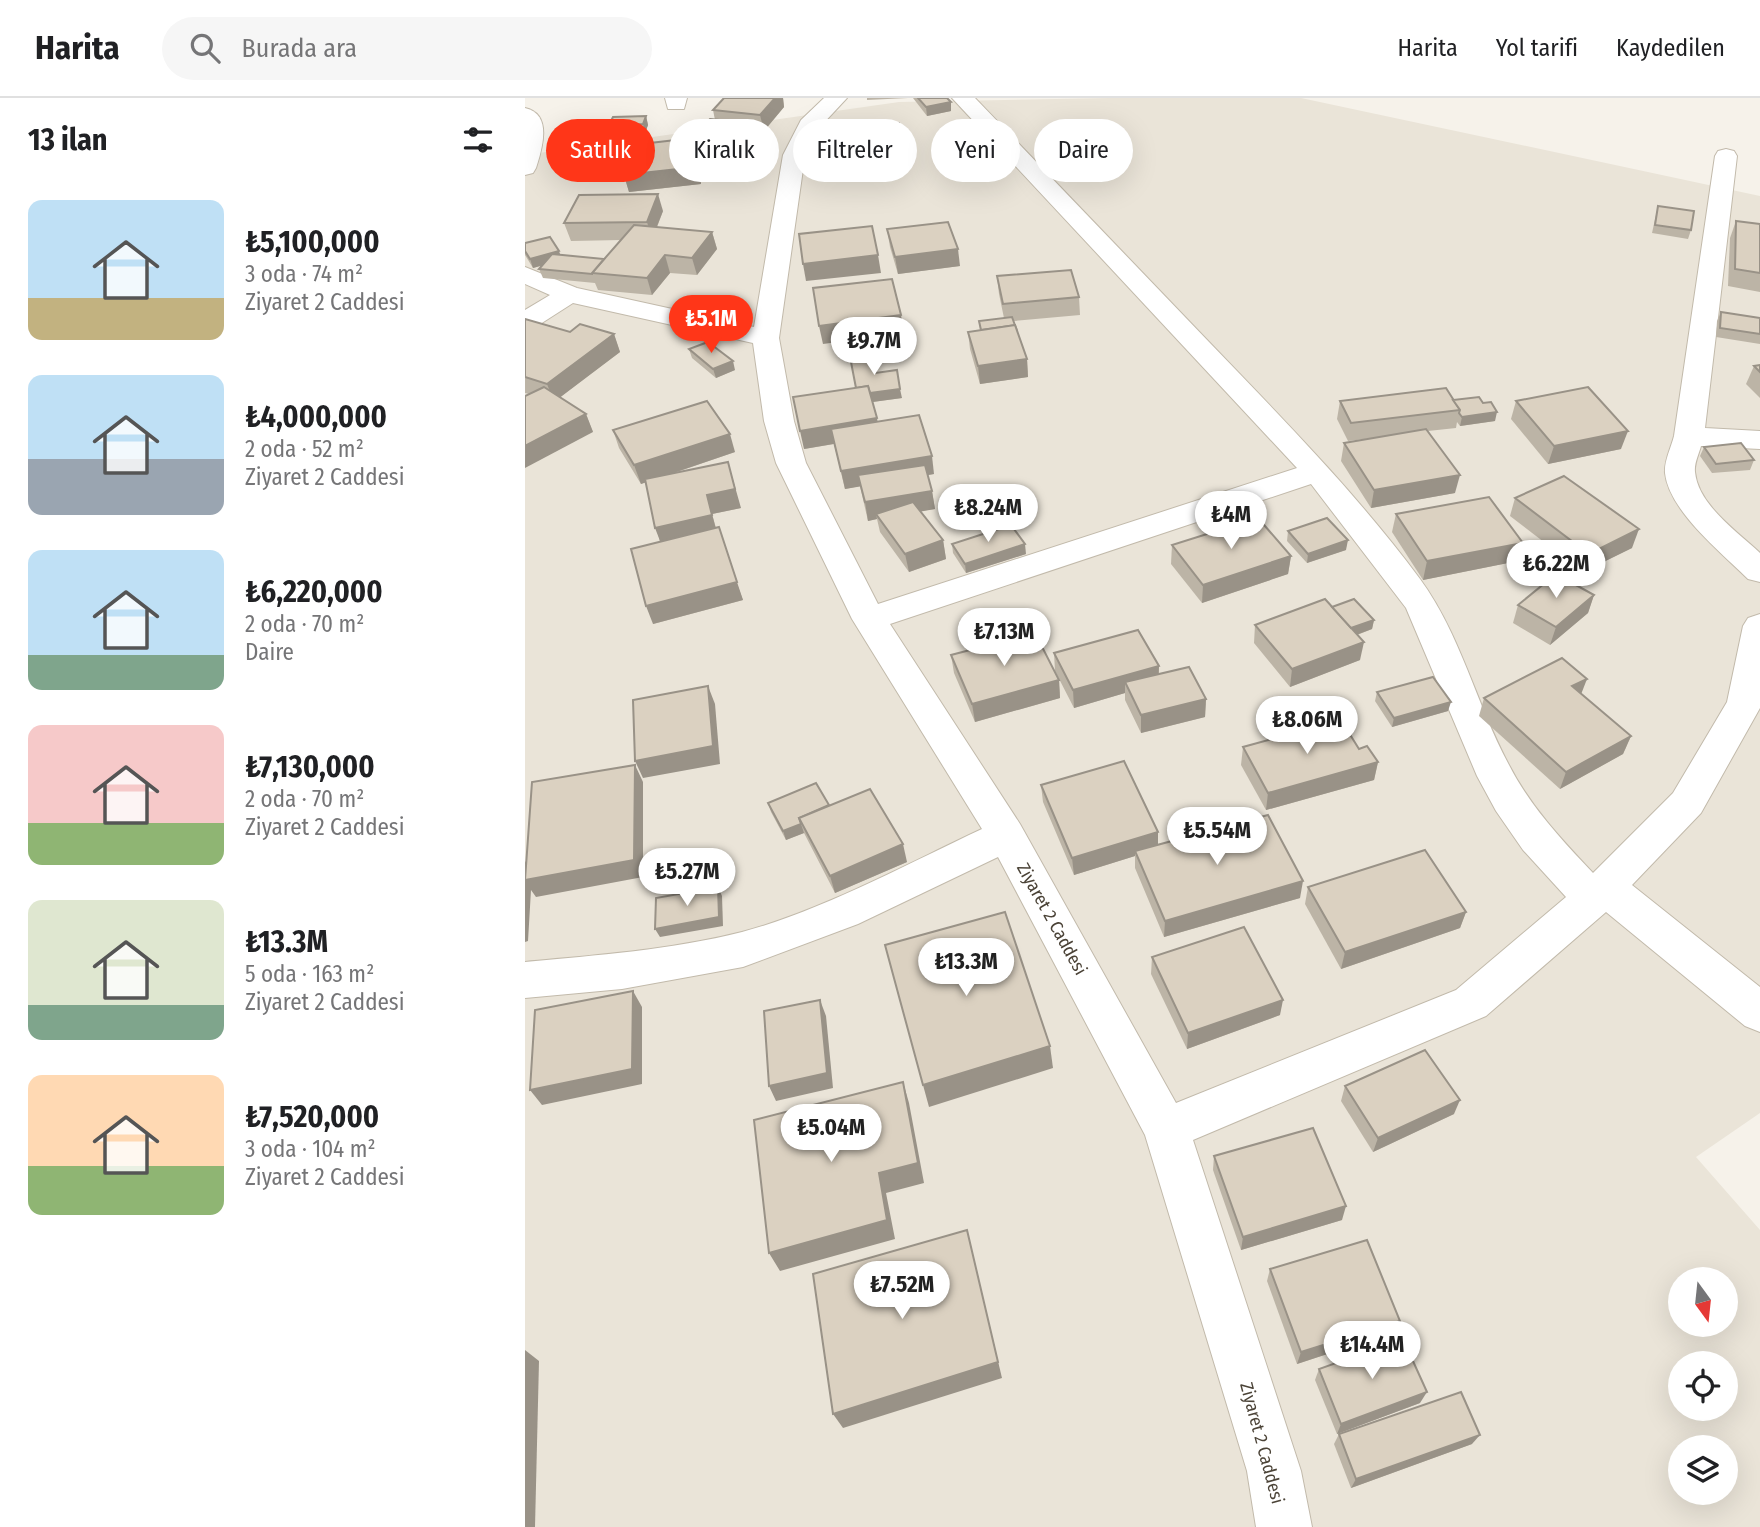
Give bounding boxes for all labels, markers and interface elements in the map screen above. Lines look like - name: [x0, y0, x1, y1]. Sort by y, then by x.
- search box: [162, 17, 652, 80]
- text: Harita: [35, 28, 120, 68]
- icon: search: [186, 29, 224, 67]
- text: Burada ara: [242, 33, 357, 64]
- text: Harita: [1398, 34, 1458, 62]
- text: Yol tarifi: [1496, 34, 1578, 62]
- text: Kaydedilen: [1616, 34, 1725, 62]
- chip: Satılık: [546, 119, 655, 182]
- chip: Kiralık: [669, 119, 779, 182]
- chip: Filtreler: [793, 119, 917, 182]
- chip: Yeni: [931, 119, 1020, 182]
- chip: Daire: [1034, 119, 1133, 182]
- icon: filters: [459, 121, 497, 159]
- text: 13 ilan: [28, 122, 108, 158]
- text: ₺5,100,000: [245, 224, 380, 260]
- icon: home: [84, 228, 168, 312]
- text: 3 oda · 74 m²: [245, 260, 363, 288]
- text: Ziyaret 2 Caddesi: [245, 288, 404, 316]
- pin: ₺5.1M: [662, 296, 760, 355]
- text: ₺5.1M: [685, 304, 737, 332]
- pin: ₺9.7M: [825, 317, 923, 377]
- text: ₺9.7M: [847, 326, 901, 354]
- text: ₺4,000,000: [245, 399, 387, 435]
- icon: home: [84, 403, 168, 487]
- text: 2 oda · 52 m²: [245, 435, 364, 463]
- text: Ziyaret 2 Caddesi: [245, 463, 404, 491]
- pin: ₺8.24M: [931, 484, 1045, 544]
- pin: ₺4M: [1197, 491, 1265, 551]
- text: ₺8.24M: [954, 493, 1022, 521]
- text: ₺4M: [1211, 500, 1251, 528]
- pin: ₺6.22M: [1499, 540, 1613, 600]
- text: ₺6.22M: [1522, 549, 1590, 577]
- text: ₺6,220,000: [245, 574, 383, 610]
- icon: home: [84, 578, 168, 662]
- pin: ₺7.13M: [947, 608, 1061, 668]
- text: 2 oda · 70 m²: [245, 610, 364, 638]
- text: ₺7.13M: [974, 617, 1034, 645]
- text: Daire: [245, 638, 294, 666]
- pin: ₺8.06M: [1250, 696, 1364, 756]
- text: ₺8.06M: [1272, 705, 1342, 733]
- text: ₺7,130,000: [245, 749, 375, 785]
- icon: home: [84, 753, 168, 837]
- text: 2 oda · 70 m²: [245, 785, 364, 813]
- pin: ₺5.54M: [1160, 808, 1274, 867]
- text: Ziyaret 2 Caddesi: [245, 813, 404, 841]
- text: ₺5.54M: [1183, 816, 1251, 844]
- pin: ₺5.27M: [630, 848, 744, 908]
- text: ₺5.27M: [654, 857, 720, 885]
- street label: Ziyaret 2 Caddesi: [1012, 859, 1092, 979]
- text: ₺13.3M: [245, 924, 328, 960]
- icon: home: [84, 928, 168, 1012]
- pin: ₺13.3M: [909, 939, 1023, 998]
- text: ₺13.3M: [934, 947, 998, 975]
- text: 5 oda · 163 m²: [245, 960, 374, 988]
- text: Ziyaret 2 Caddesi: [245, 988, 404, 1016]
- text: ₺7,520,000: [245, 1099, 379, 1135]
- icon: home: [84, 1103, 168, 1187]
- pin: ₺5.04M: [774, 1104, 888, 1164]
- text: ₺5.04M: [797, 1113, 865, 1141]
- text: 3 oda · 104 m²: [245, 1135, 376, 1163]
- text: Ziyaret 2 Caddesi: [245, 1163, 404, 1191]
- pin: ₺7.52M: [845, 1262, 959, 1321]
- north arrow: [1668, 1267, 1738, 1337]
- map controls: [1668, 1267, 1738, 1505]
- text: ₺7.52M: [870, 1270, 934, 1298]
- pin: ₺14.4M: [1315, 1322, 1429, 1381]
- text: ₺14.4M: [1340, 1330, 1404, 1358]
- button: locate: [1668, 1351, 1738, 1421]
- street label: Ziyaret 2 Caddesi: [1235, 1380, 1289, 1506]
- button: layers: [1668, 1435, 1738, 1505]

